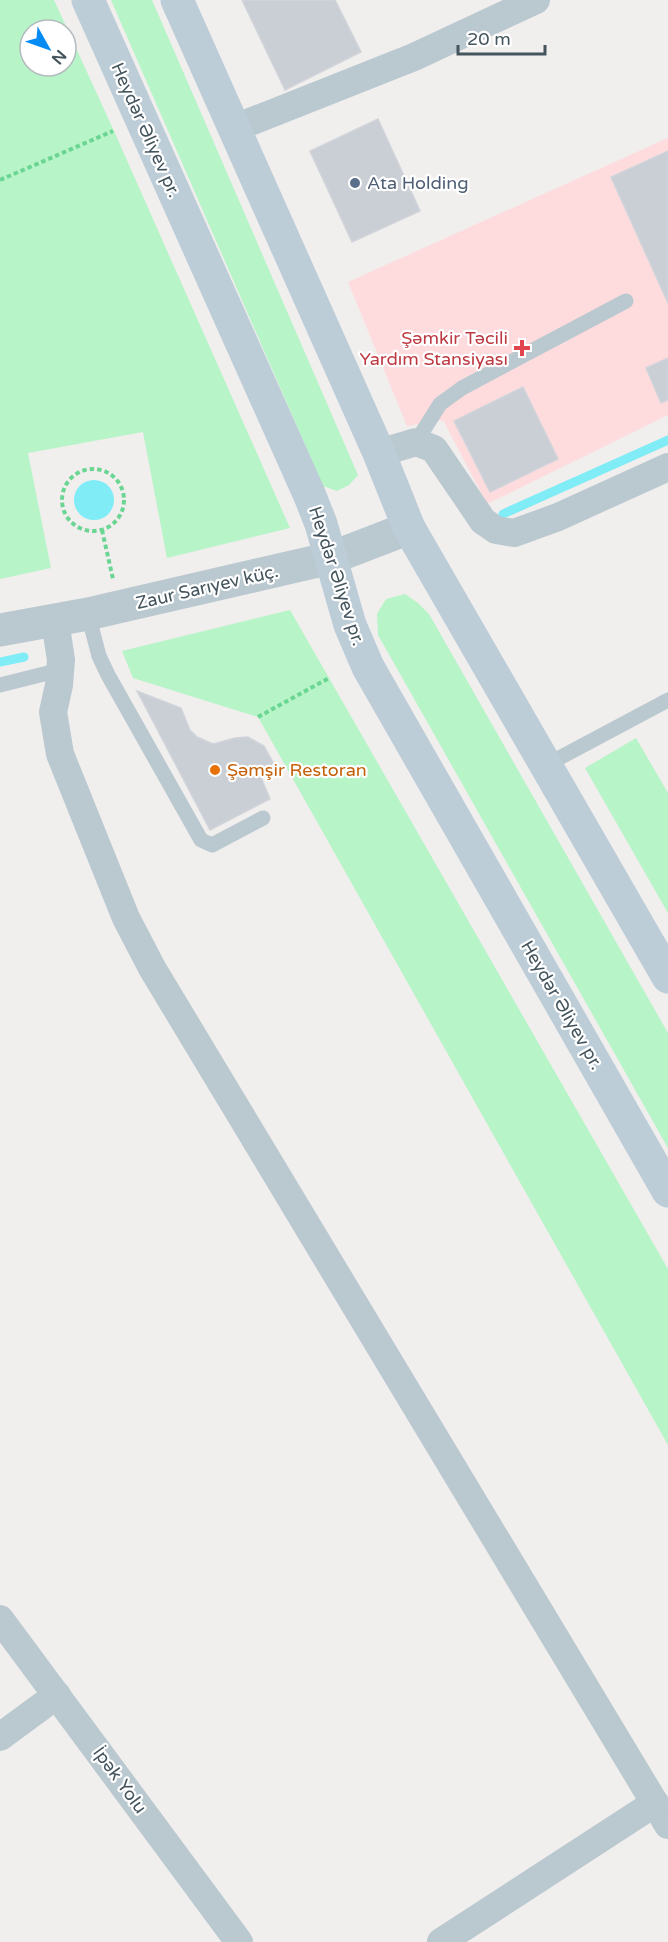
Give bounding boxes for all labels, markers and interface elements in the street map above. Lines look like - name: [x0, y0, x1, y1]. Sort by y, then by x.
- north arrow: [18, 18, 78, 78]
- scale bar: [458, 18, 545, 56]
- text: 20 m: [467, 28, 511, 50]
- text: N: [47, 46, 71, 68]
- street label: Heydər Əliyev pr.: [106, 59, 186, 201]
- place label: Ata Holding: [367, 172, 469, 194]
- marker: Ata Holding: [348, 176, 362, 190]
- place label: Şəmkir Təcili Yardım Stansiyası: [360, 327, 508, 370]
- marker: Şəmkir Təcili Yardım Stansiyası: [513, 339, 531, 357]
- street label: Heydər Əliyev pr.: [304, 503, 370, 649]
- street label: Zaur Sarıyev küç.: [134, 560, 280, 614]
- place label: Şəmşir Restoran: [227, 759, 367, 781]
- marker: Şəmşir Restoran: [208, 763, 222, 777]
- street label: Heydər Əliyev pr.: [516, 937, 608, 1073]
- street label: İpək Yolu: [88, 1742, 152, 1818]

